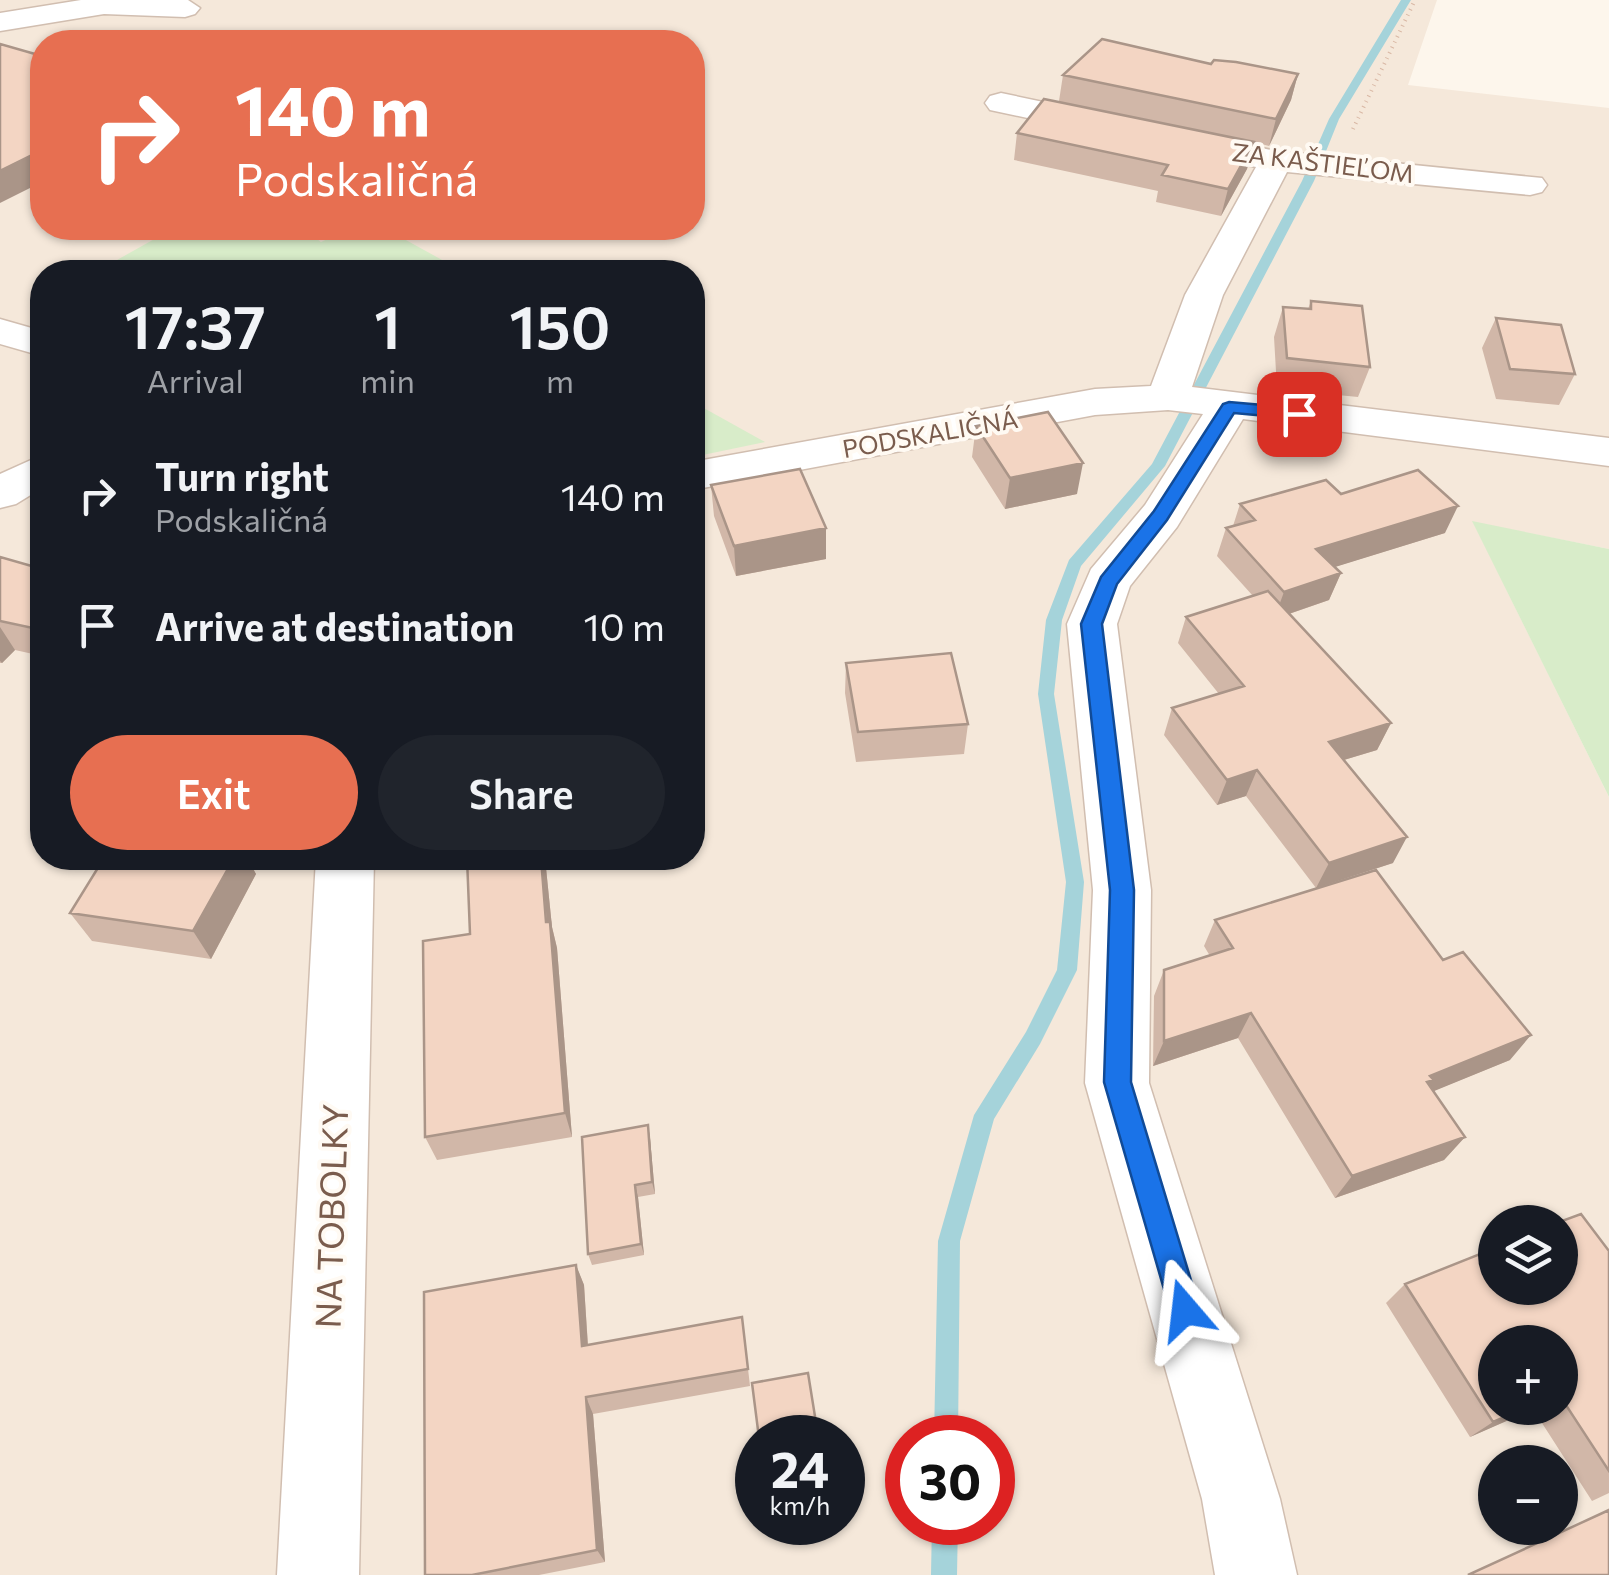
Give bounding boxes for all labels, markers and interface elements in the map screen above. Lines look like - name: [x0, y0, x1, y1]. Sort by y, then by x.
- text: 140 m: [235, 65, 431, 150]
- icon: right: [70, 70, 200, 200]
- street label: ZA KAŠTIEĽOM: [1230, 136, 1416, 188]
- text: Podskaličná: [235, 150, 478, 205]
- text: 17:37: [125, 288, 266, 361]
- text: 1: [374, 288, 401, 361]
- text: 150: [509, 288, 610, 361]
- text: Arrival: [147, 360, 244, 400]
- text: min: [360, 360, 415, 400]
- text: m: [546, 360, 574, 400]
- pin: [1257, 372, 1342, 457]
- icon: arrive: [1272, 387, 1327, 442]
- street label: PODSKALIČNÁ: [840, 403, 1020, 463]
- text: Turn right: [155, 452, 329, 499]
- icon: right: [70, 468, 125, 523]
- text: 140 m: [561, 472, 665, 519]
- text: Podskaličná: [155, 499, 328, 539]
- icon: arrive: [70, 598, 125, 653]
- text: Arrive at destination: [155, 602, 514, 649]
- text: 10 m: [584, 602, 665, 649]
- button: Exit: [70, 735, 358, 850]
- button: Share: [378, 735, 665, 850]
- street label: NA TOBOLKY: [305, 1103, 355, 1329]
- map controls: [1478, 1205, 1578, 1545]
- button: layers: [1478, 1205, 1578, 1305]
- position arrow: [1133, 1258, 1237, 1362]
- button: +: [1478, 1325, 1578, 1425]
- speed limit sign: 30: [885, 1415, 1015, 1545]
- text: 24: [771, 1437, 829, 1498]
- button: −: [1478, 1445, 1578, 1545]
- text: km/h: [770, 1490, 830, 1520]

